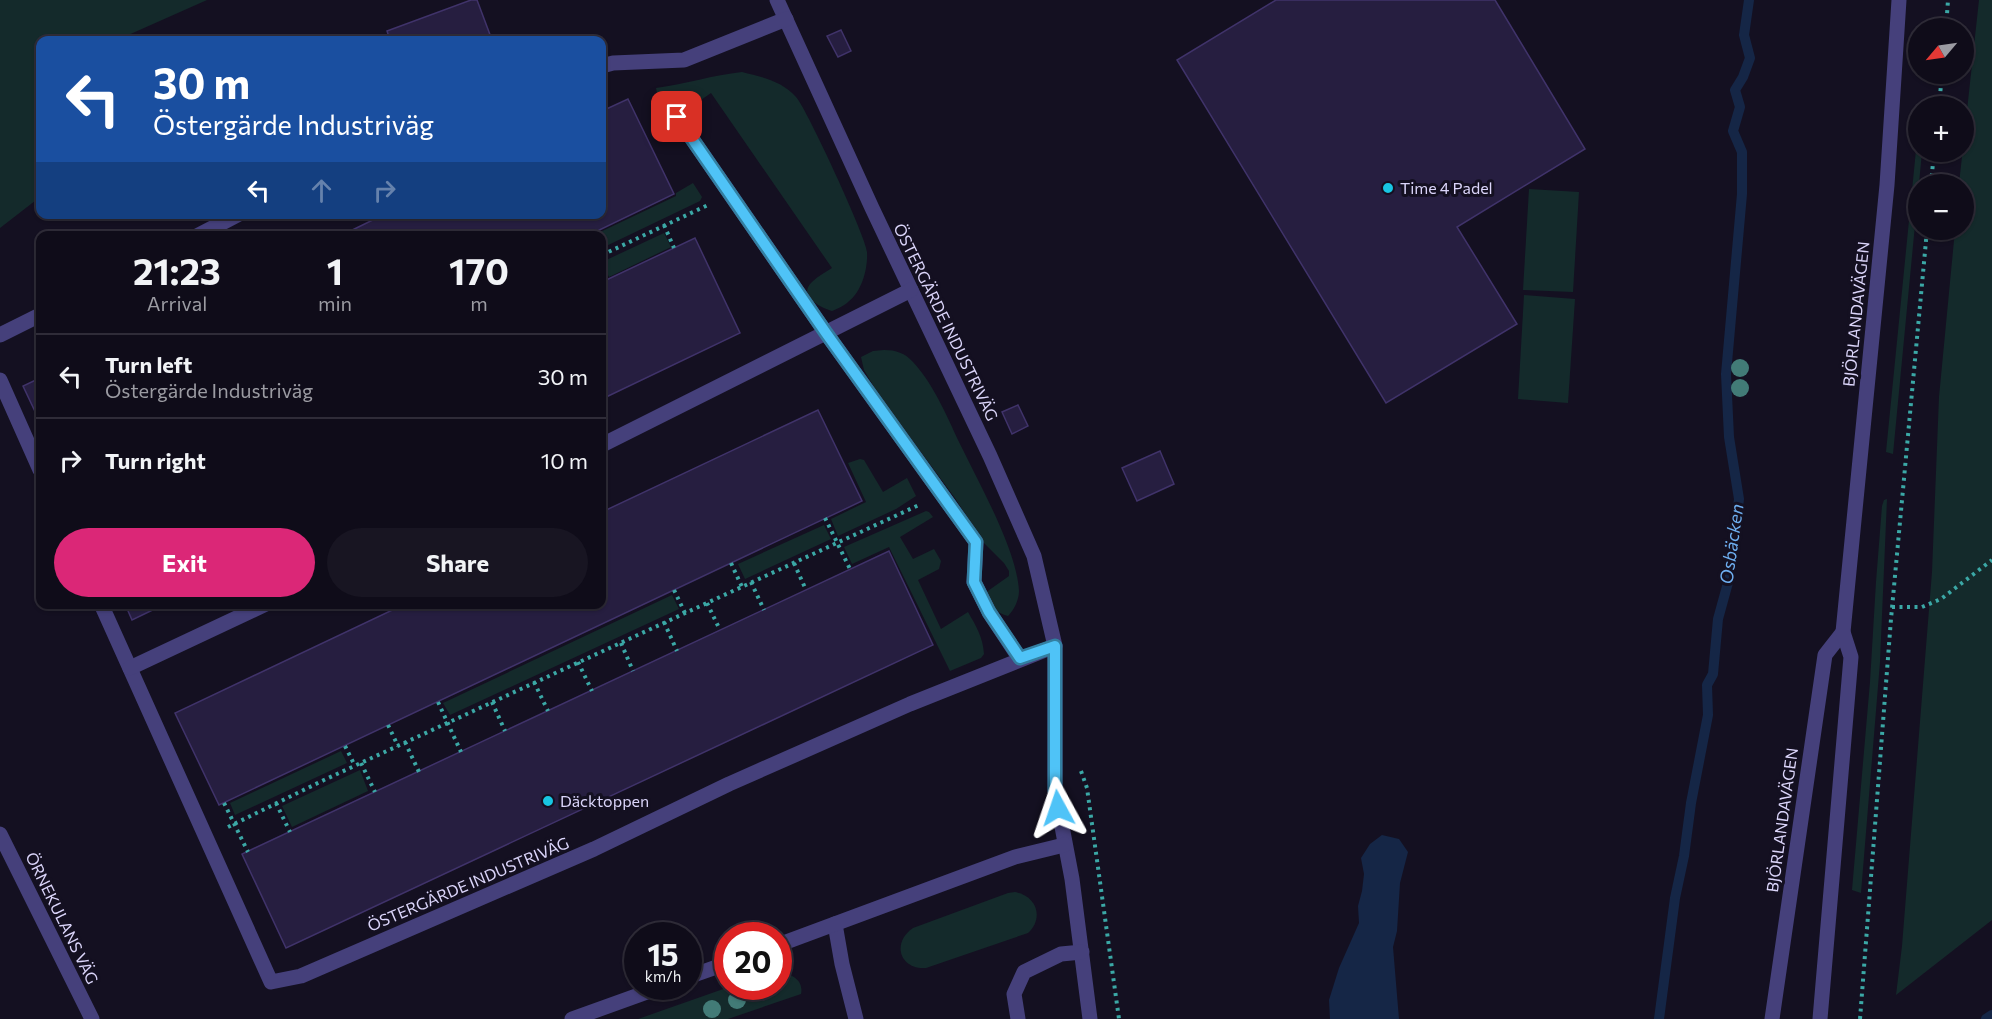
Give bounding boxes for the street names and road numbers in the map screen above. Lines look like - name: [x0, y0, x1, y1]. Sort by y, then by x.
- street label: ÖSTERGÄRDE INDUSTRIVÄG: [890, 220, 1003, 423]
- street label: BJÖRLANDAVÄGEN: [1838, 240, 1873, 387]
- street label: BJÖRLANDAVÄGEN: [1762, 746, 1801, 893]
- street label: ÖSTERGÄRDE INDUSTRIVÄG: [364, 832, 571, 935]
- street label: ÖRNEKULANS VÄG: [22, 849, 103, 987]

